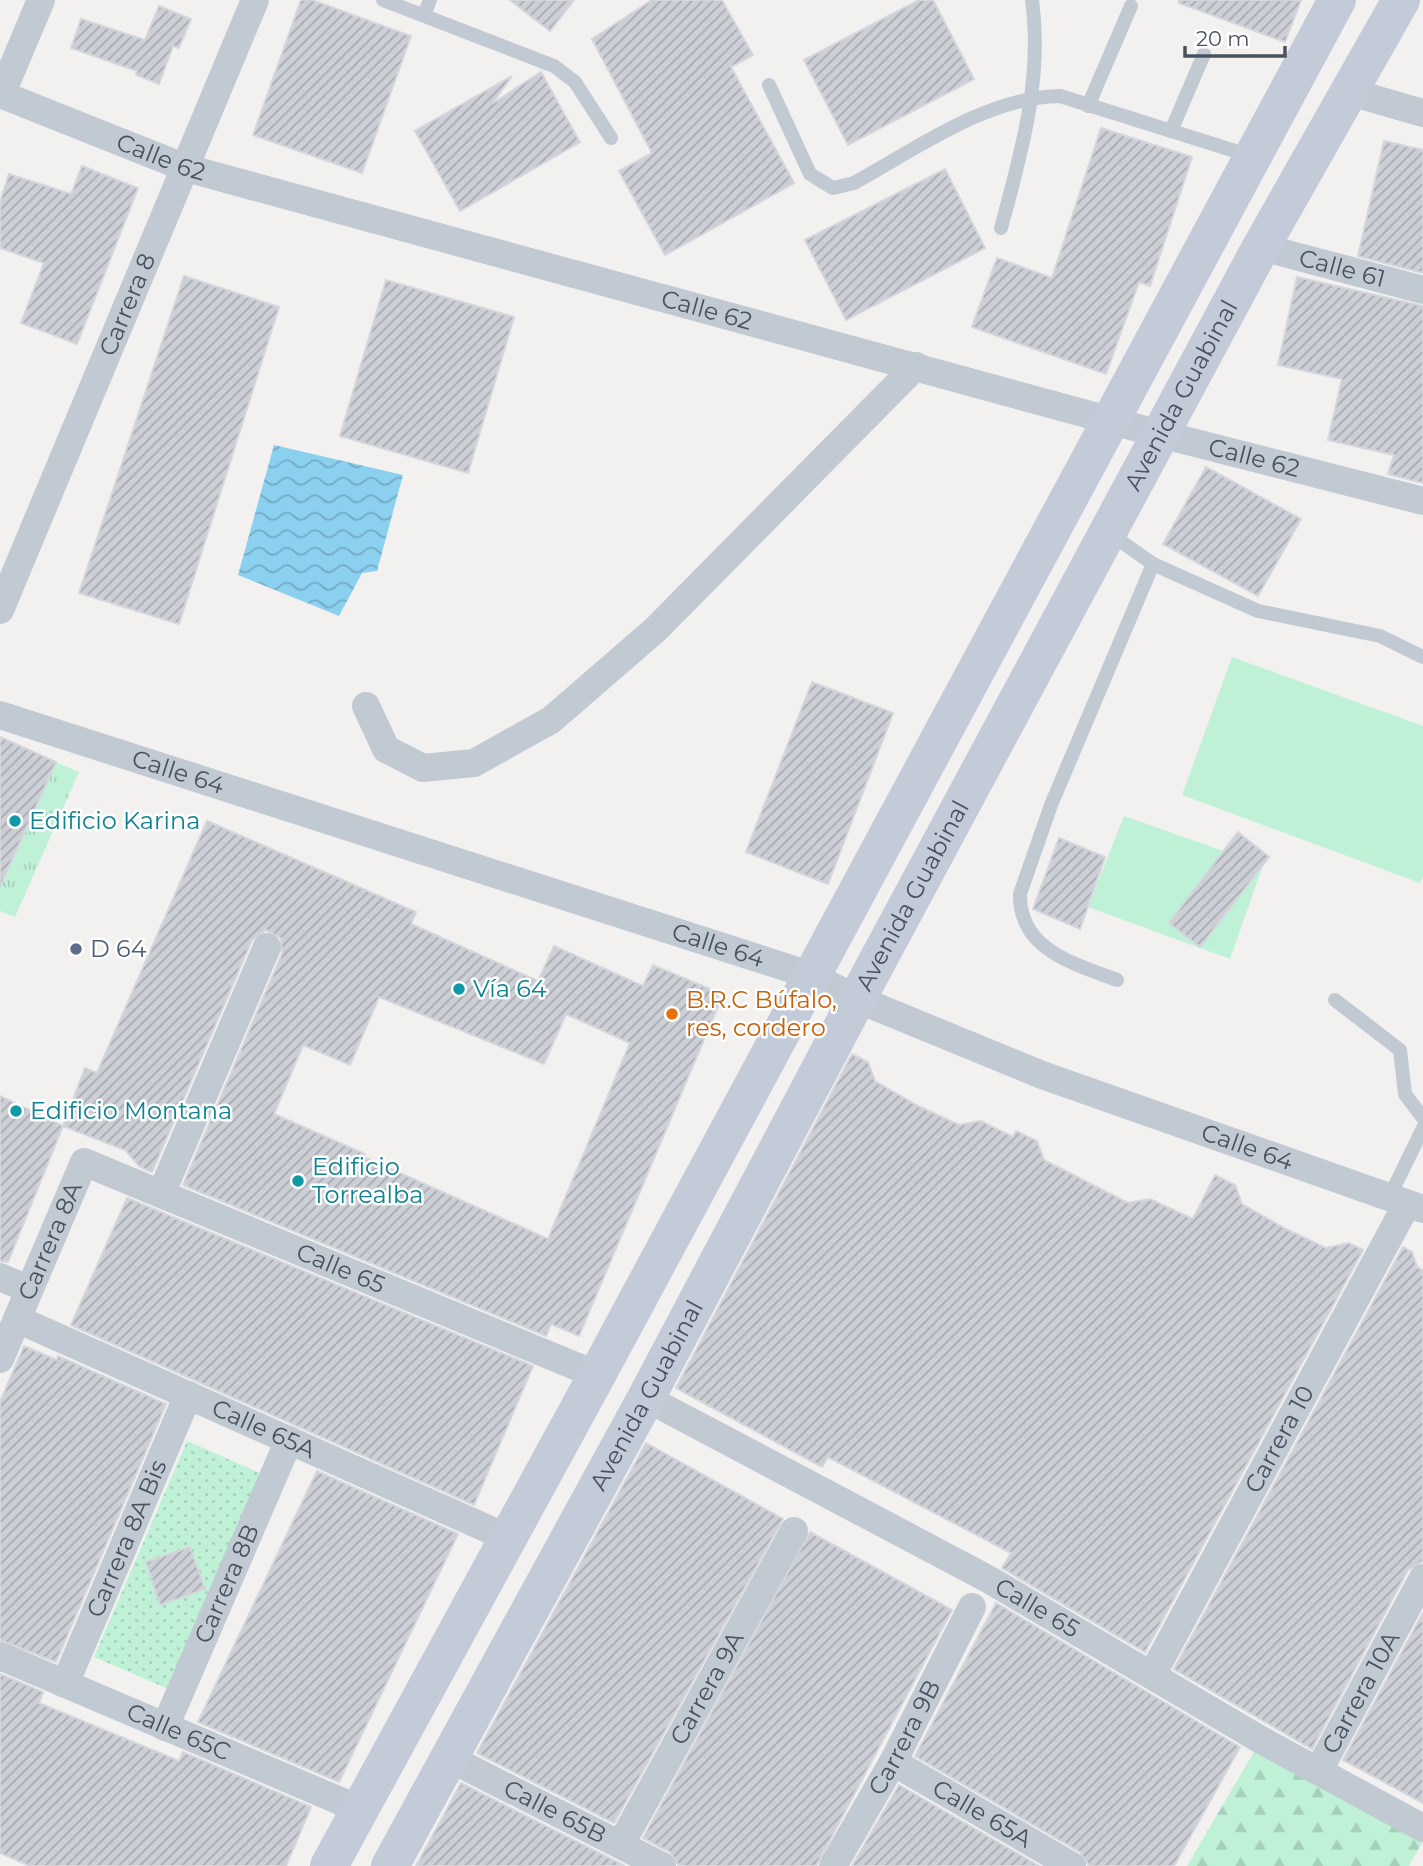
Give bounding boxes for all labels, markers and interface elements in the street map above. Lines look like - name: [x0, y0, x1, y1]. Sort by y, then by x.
- scale bar: [1185, 14, 1285, 58]
- text: 20 m: [1196, 26, 1250, 51]
- street label: Calle 62: [112, 127, 209, 187]
- street label: Calle 61: [1296, 243, 1389, 293]
- street label: Carrera 8: [93, 249, 162, 360]
- street label: Calle 62: [658, 283, 756, 336]
- street label: Avenida Guabinal: [1118, 295, 1244, 495]
- street label: Calle 62: [1206, 432, 1303, 483]
- street label: Calle 64: [128, 743, 228, 800]
- street label: Avenida Guabinal: [849, 795, 975, 996]
- place label: Edificio Karina: [29, 806, 200, 835]
- marker: Edificio Karina: [7, 813, 23, 829]
- street label: Calle 64: [668, 917, 768, 973]
- place label: D 64: [90, 934, 147, 963]
- marker: D 64: [68, 941, 84, 957]
- place label: Vía 64: [473, 974, 547, 1003]
- marker: Vía 64: [451, 981, 467, 997]
- place label: B.R.C Búfalo, res, cordero: [686, 985, 837, 1042]
- marker: B.R.C Búfalo, res, cordero: [664, 1006, 680, 1022]
- place label: Edificio Montana: [30, 1096, 232, 1125]
- marker: Edificio Montana: [8, 1103, 24, 1119]
- street label: Calle 64: [1198, 1117, 1297, 1176]
- place label: Edificio Torrealba: [312, 1152, 423, 1209]
- marker: Edificio Torrealba: [290, 1173, 306, 1189]
- street label: Carrera 8A: [12, 1177, 88, 1305]
- street label: Calle 65: [292, 1237, 389, 1299]
- street label: Avenida Guabinal: [583, 1295, 709, 1495]
- street label: Carrera 10: [1238, 1380, 1320, 1498]
- street label: Calle 65A: [208, 1393, 321, 1465]
- street label: Carrera 8A Bis: [80, 1455, 173, 1622]
- street label: Carrera 8B: [188, 1520, 265, 1648]
- street label: Calle 65: [990, 1571, 1085, 1644]
- street label: Carrera 10A: [1316, 1625, 1406, 1759]
- street label: Carrera 9A: [664, 1626, 750, 1750]
- street label: Carrera 9B: [862, 1675, 946, 1800]
- street label: Calle 65C: [122, 1697, 235, 1767]
- street label: Calle 65B: [499, 1773, 611, 1849]
- street label: Calle 65A: [927, 1773, 1038, 1854]

